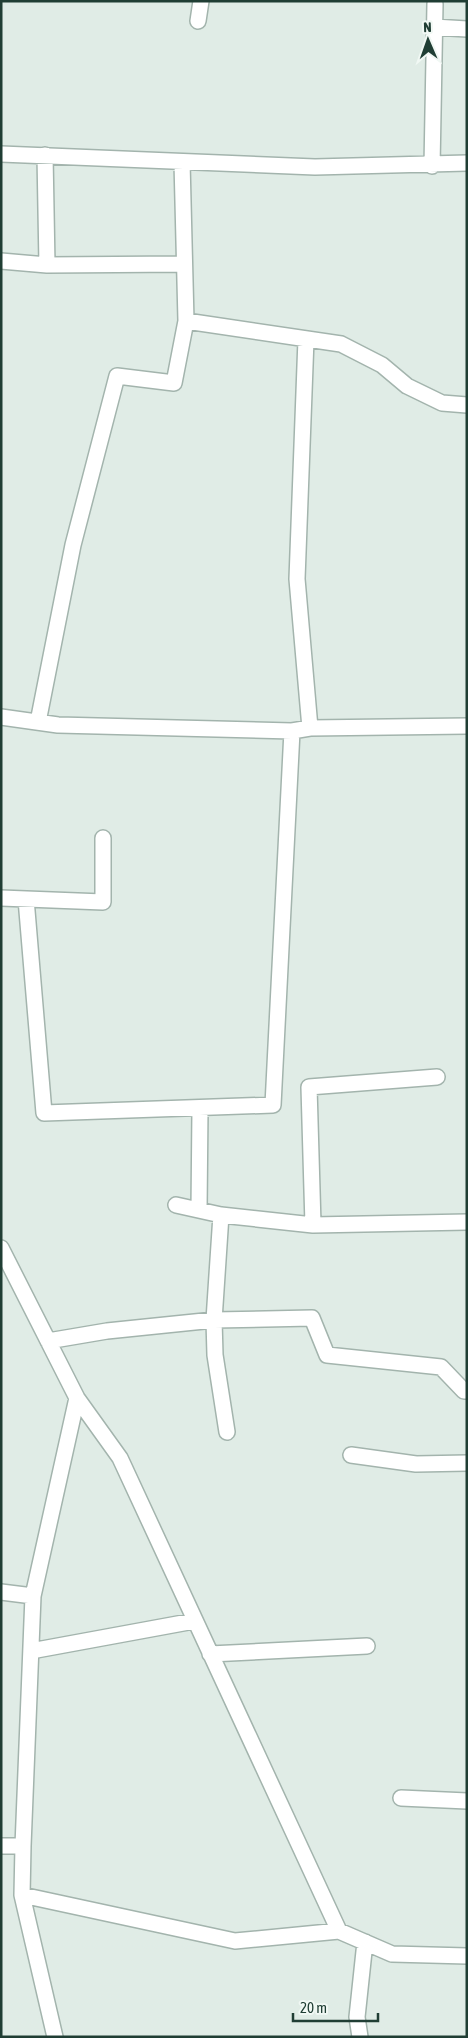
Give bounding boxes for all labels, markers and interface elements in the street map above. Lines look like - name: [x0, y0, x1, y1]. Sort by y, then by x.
- north arrow: [403, 15, 453, 65]
- text: N: [423, 19, 432, 35]
- scale bar: [293, 1990, 378, 2022]
- text: 20 m: [300, 1999, 327, 2016]

